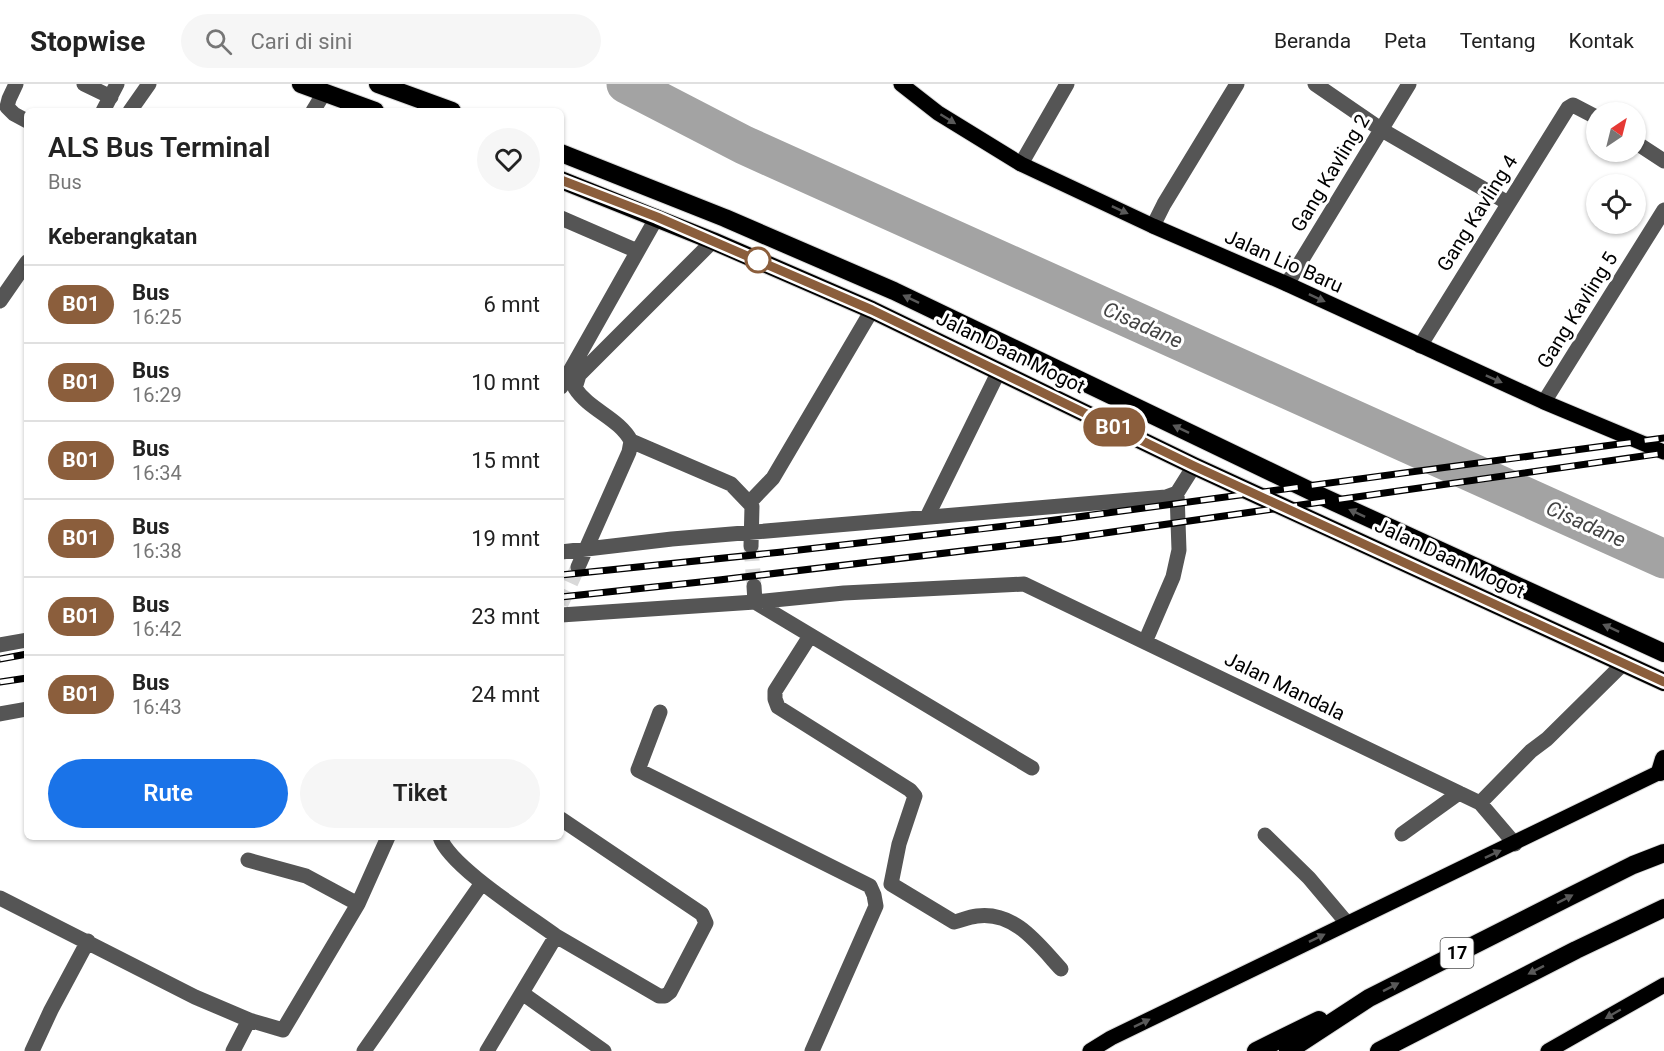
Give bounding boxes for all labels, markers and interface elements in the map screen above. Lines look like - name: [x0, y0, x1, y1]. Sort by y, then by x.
- search box: [181, 14, 601, 68]
- text: Stopwise: [30, 25, 145, 58]
- icon: search: [202, 25, 235, 58]
- text: Cari di sini: [250, 29, 352, 54]
- text: Beranda: [1274, 29, 1351, 53]
- text: Peta: [1384, 29, 1427, 53]
- text: Tentang: [1460, 29, 1536, 53]
- text: Kontak: [1569, 29, 1634, 53]
- north arrow: [1586, 102, 1646, 162]
- map controls: [1586, 102, 1646, 234]
- street label: Gang Kavling 2: [1285, 110, 1375, 236]
- one-way arrow: [940, 113, 956, 124]
- button: heart: [477, 128, 540, 191]
- text: ALS Bus Terminal: [48, 131, 271, 164]
- street label: Gang Kavling 4: [1432, 150, 1522, 276]
- text: Bus: [48, 170, 82, 194]
- button: locate: [1586, 174, 1646, 234]
- one-way arrow: [1111, 206, 1128, 215]
- text: Keberangkatan: [48, 224, 197, 249]
- street label: Jalan Lio Baru: [1221, 224, 1347, 298]
- unlabelled marker: [745, 247, 771, 273]
- street label: Gang Kavling 5: [1532, 247, 1622, 373]
- text: Bus: [132, 280, 170, 305]
- text: B01: [62, 292, 100, 316]
- text: 6 mnt: [484, 292, 540, 317]
- one-way arrow: [1308, 294, 1325, 303]
- one-way arrow: [902, 295, 919, 304]
- water label: Cisadane: [1100, 297, 1187, 353]
- text: 16:25: [132, 305, 182, 329]
- street label: Jalan Daan Mogot: [933, 306, 1089, 398]
- text: Bus: [132, 358, 170, 383]
- text: B01: [62, 370, 100, 394]
- text: 10 mnt: [471, 370, 540, 395]
- one-way arrow: [1486, 375, 1503, 384]
- text: 16:29: [132, 383, 182, 407]
- line badge: B01: [1080, 408, 1148, 446]
- text: B01: [1095, 415, 1133, 439]
- one-way arrow: [1173, 424, 1190, 434]
- text: Bus: [132, 436, 170, 461]
- text: B01: [62, 448, 100, 472]
- text: 15 mnt: [471, 448, 540, 473]
- text: 16:34: [132, 461, 182, 485]
- water label: Cisadane: [1543, 496, 1630, 552]
- one-way arrow: [1349, 508, 1366, 517]
- street label: Jalan Daan Mogot: [1371, 513, 1529, 603]
- text: Bus: [132, 514, 170, 539]
- text: B01: [62, 526, 100, 550]
- text: 19 mnt: [471, 526, 540, 551]
- text: 16:38: [132, 539, 182, 563]
- text: Bus: [132, 592, 170, 617]
- text: B01: [62, 604, 100, 628]
- text: 23 mnt: [471, 604, 540, 629]
- text: 16:42: [132, 617, 182, 641]
- one-way arrow: [1603, 624, 1620, 633]
- street label: Jalan Mandala: [1221, 647, 1349, 725]
- text: Bus: [132, 670, 170, 695]
- text: B01: [62, 682, 100, 706]
- text: 24 mnt: [471, 682, 540, 707]
- text: 16:43: [132, 695, 182, 719]
- button: Rute: [48, 759, 288, 828]
- button: Tiket: [300, 759, 540, 828]
- one-way arrow: [1484, 849, 1502, 859]
- one-way arrow: [1556, 894, 1573, 904]
- one-way arrow: [1308, 933, 1326, 943]
- road number: 17: [1440, 938, 1474, 968]
- one-way arrow: [1527, 965, 1545, 975]
- one-way arrow: [1382, 982, 1399, 991]
- one-way arrow: [1605, 1008, 1621, 1019]
- one-way arrow: [1133, 1019, 1150, 1028]

